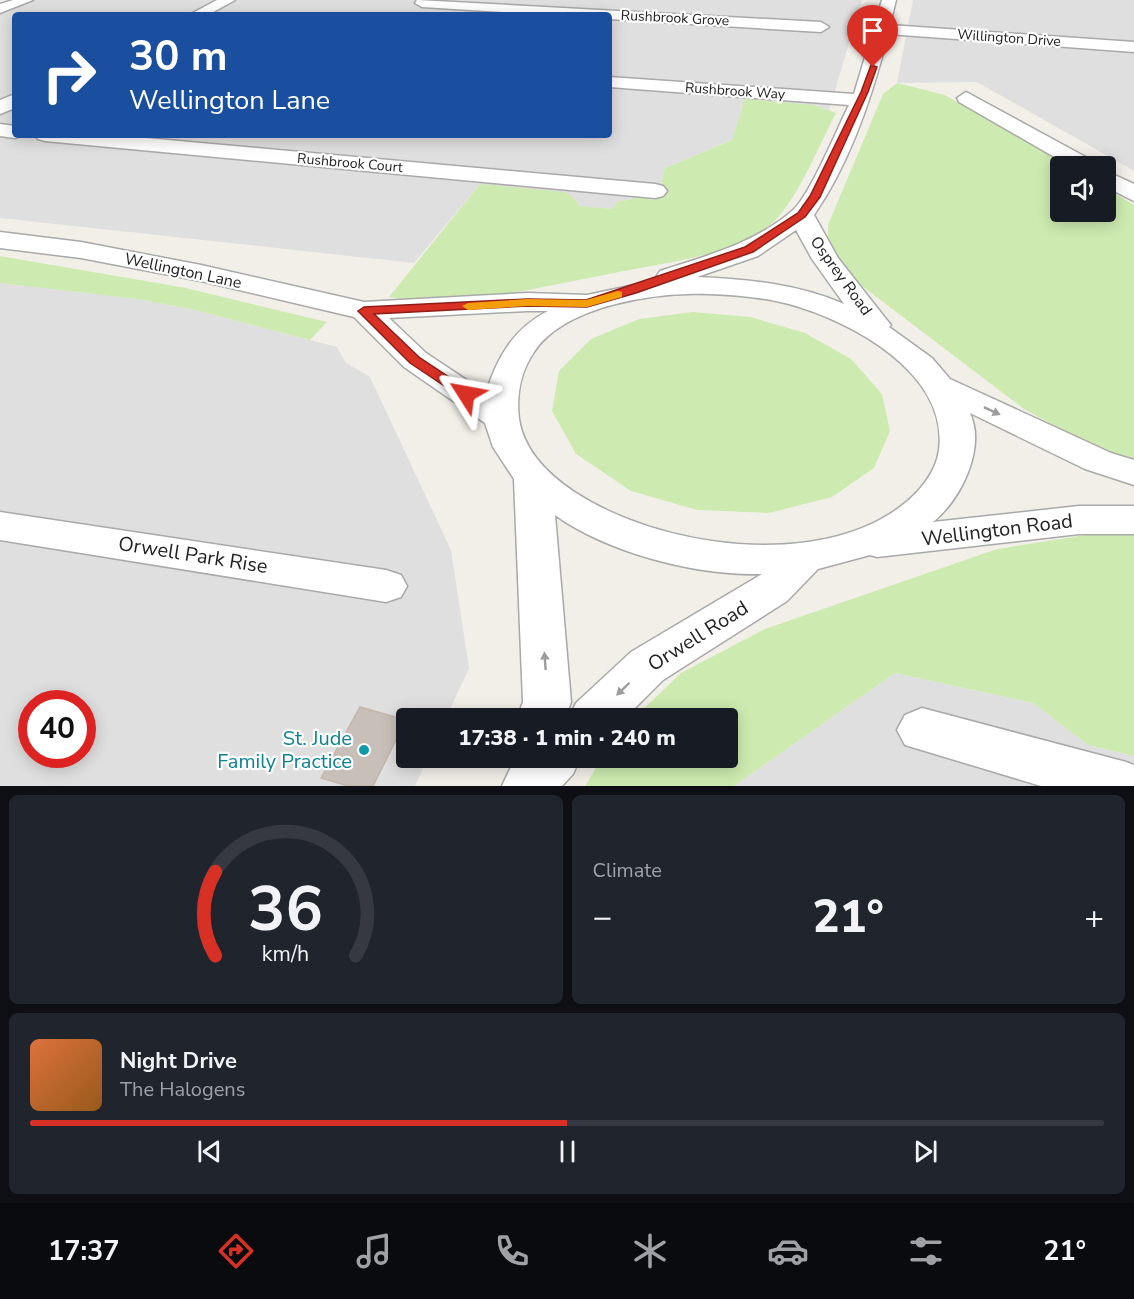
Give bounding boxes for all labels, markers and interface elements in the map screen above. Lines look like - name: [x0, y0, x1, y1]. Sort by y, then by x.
- pin: [847, 5, 898, 67]
- street label: Rushbrook Grove: [620, 6, 730, 30]
- icon: arrive: [856, 14, 889, 47]
- street label: Willington Drive: [957, 25, 1061, 51]
- text: 30 m: [129, 28, 228, 85]
- icon: right: [30, 36, 108, 114]
- street label: Rushbrook Way: [684, 78, 786, 104]
- text: Wellington Lane: [129, 82, 330, 119]
- street label: Rushbrook Court: [296, 149, 404, 177]
- map controls: [1050, 156, 1116, 222]
- button: sound: [1050, 156, 1116, 222]
- street label: Osprey Road: [805, 232, 877, 320]
- street label: Wellington Lane: [122, 248, 244, 294]
- position arrow: [434, 362, 498, 426]
- one-way arrow: [984, 406, 1001, 415]
- street label: Wellington Road: [920, 507, 1074, 553]
- street label: Orwell Park Rise: [116, 530, 270, 580]
- street label: Orwell Road: [643, 594, 753, 678]
- one-way arrow: [540, 652, 549, 671]
- one-way arrow: [615, 682, 630, 696]
- speed limit sign: 40: [18, 690, 96, 768]
- text: 17:38 · 1 min · 240 m: [458, 723, 676, 753]
- place label: St. Jude Family Practice: [217, 725, 352, 775]
- marker: St. Jude Family Practice: [357, 743, 371, 757]
- text: Climate: [593, 857, 662, 884]
- text: 36: [248, 867, 323, 952]
- text: 21°: [813, 887, 884, 948]
- text: −: [593, 895, 612, 940]
- text: +: [1084, 895, 1104, 940]
- text: km/h: [262, 940, 309, 970]
- text: Night Drive: [120, 1046, 237, 1076]
- text: The Halogens: [120, 1076, 245, 1103]
- icon: previous: [193, 1135, 226, 1168]
- icon: pause: [551, 1135, 584, 1168]
- icon: next: [909, 1135, 942, 1168]
- icon: directions: [215, 1230, 257, 1272]
- icon: music: [353, 1230, 395, 1272]
- icon: phone: [491, 1230, 533, 1272]
- icon: climate: [629, 1230, 671, 1272]
- icon: car: [767, 1230, 809, 1272]
- icon: filters: [905, 1230, 947, 1272]
- text: 17:37: [48, 1233, 119, 1270]
- text: 21°: [1043, 1233, 1086, 1270]

